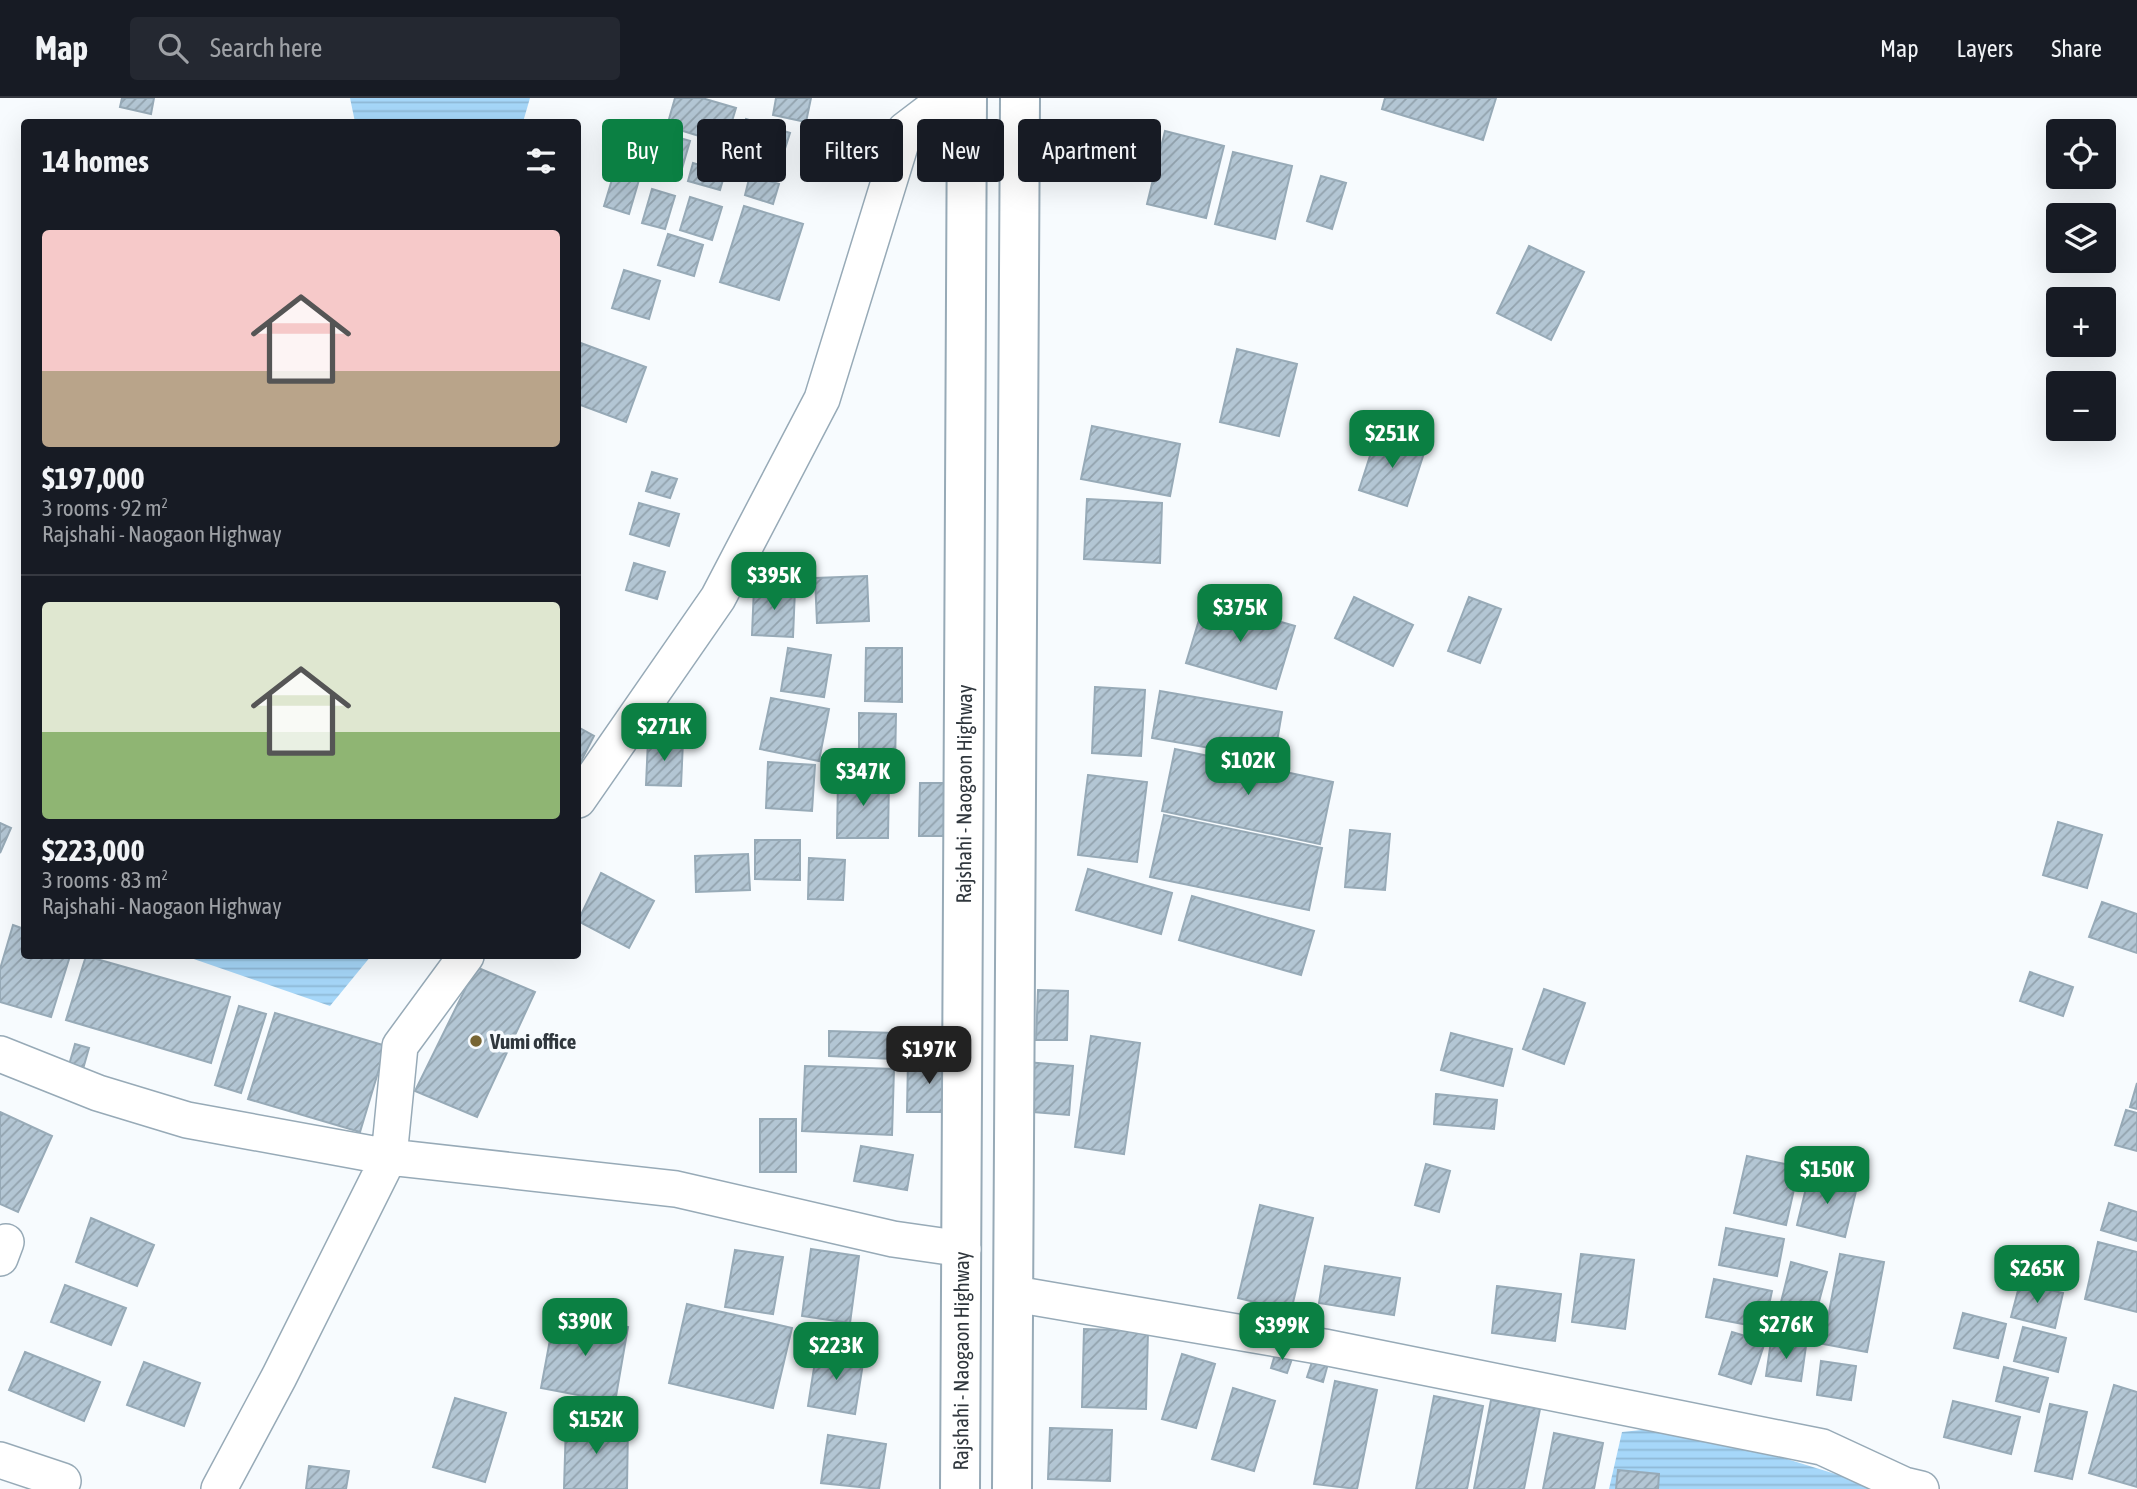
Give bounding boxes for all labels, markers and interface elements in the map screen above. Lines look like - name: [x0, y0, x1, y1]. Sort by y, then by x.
- search box: [130, 17, 620, 80]
- text: Map: [35, 29, 88, 67]
- icon: search: [154, 29, 192, 67]
- text: Search here: [210, 33, 322, 63]
- text: Map: [1880, 35, 1919, 62]
- text: Layers: [1957, 35, 2013, 62]
- text: Share: [2051, 35, 2102, 62]
- chip: Buy: [602, 119, 683, 182]
- chip: Rent: [697, 119, 786, 182]
- chip: Filters: [800, 119, 903, 182]
- chip: New: [917, 119, 1004, 182]
- chip: Apartment: [1018, 119, 1161, 182]
- map controls: [2046, 119, 2116, 441]
- button: locate: [2046, 119, 2116, 189]
- icon: filters: [522, 142, 560, 180]
- text: 14 homes: [42, 144, 149, 178]
- button: layers: [2046, 203, 2116, 273]
- icon: home: [238, 276, 364, 402]
- button: +: [2046, 287, 2116, 357]
- button: −: [2046, 371, 2116, 441]
- pin: $251K: [1343, 410, 1441, 470]
- text: $251K: [1365, 420, 1419, 446]
- text: $197,000: [42, 461, 145, 495]
- text: 3 rooms · 92 m²: [42, 495, 168, 521]
- text: Rajshahi - Naogaon Highway: [42, 521, 282, 547]
- pin: $395K: [725, 552, 823, 612]
- text: $395K: [747, 562, 801, 588]
- pin: $375K: [1191, 584, 1289, 644]
- text: $375K: [1213, 594, 1267, 620]
- icon: home: [238, 648, 364, 774]
- street label: Rajshahi - Naogaon Highway: [951, 684, 976, 904]
- pin: $271K: [615, 704, 713, 763]
- text: $271K: [637, 713, 691, 739]
- pin: $102K: [1199, 738, 1297, 797]
- text: $102K: [1221, 747, 1275, 773]
- pin: $347K: [814, 748, 912, 808]
- text: $347K: [836, 758, 890, 784]
- text: $223,000: [42, 833, 145, 867]
- text: 3 rooms · 83 m²: [42, 867, 168, 893]
- text: Rajshahi - Naogaon Highway: [42, 893, 282, 919]
- pin: $197K: [880, 1026, 978, 1086]
- place label: Vumi office: [489, 1029, 576, 1053]
- marker: Vumi office: [468, 1033, 484, 1049]
- text: $197K: [902, 1036, 956, 1062]
- pin: $150K: [1778, 1146, 1876, 1206]
- text: $150K: [1800, 1156, 1854, 1182]
- pin: $265K: [1988, 1246, 2086, 1305]
- street label: Rajshahi - Naogaon Highway: [948, 1251, 973, 1471]
- text: $265K: [2010, 1255, 2064, 1281]
- pin: $390K: [536, 1298, 634, 1358]
- pin: $399K: [1233, 1302, 1331, 1362]
- pin: $276K: [1737, 1302, 1835, 1361]
- text: $390K: [558, 1308, 612, 1334]
- text: $276K: [1759, 1311, 1813, 1337]
- text: $399K: [1255, 1312, 1309, 1338]
- pin: $223K: [787, 1322, 885, 1382]
- text: $223K: [809, 1332, 863, 1358]
- pin: $152K: [547, 1396, 645, 1456]
- text: $152K: [569, 1406, 623, 1432]

